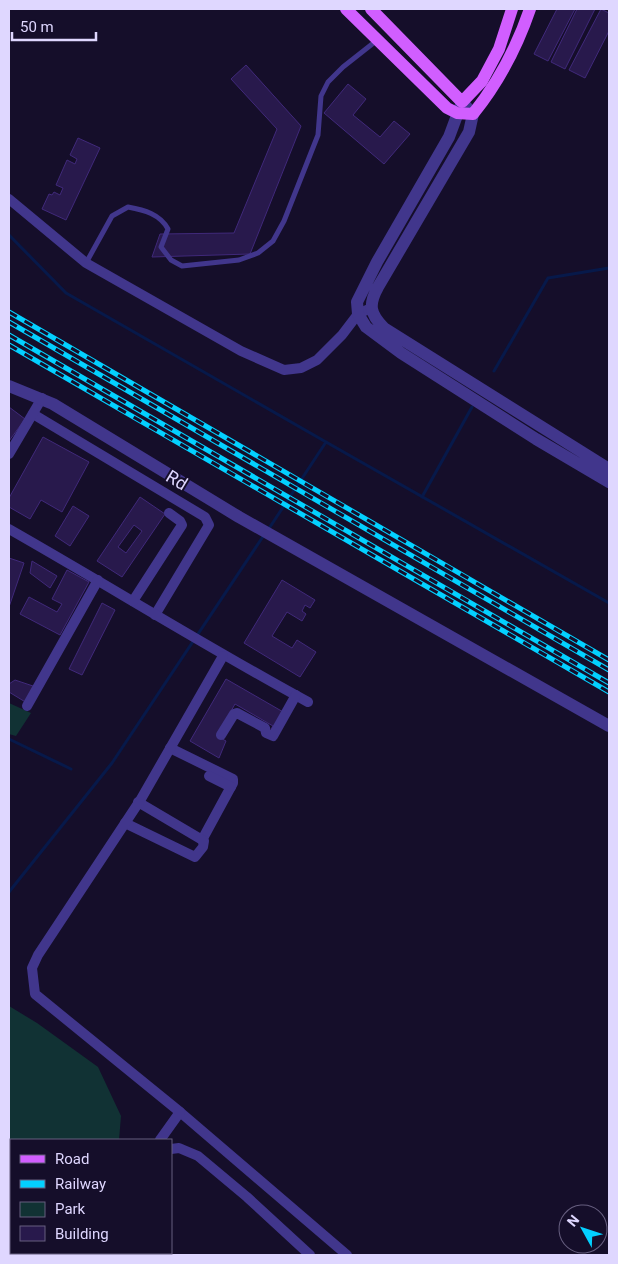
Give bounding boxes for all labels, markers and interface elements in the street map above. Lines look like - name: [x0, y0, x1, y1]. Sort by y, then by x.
- scale bar: [12, 10, 96, 42]
- text: 50 m: [20, 18, 54, 36]
- street label: Rd: [162, 466, 192, 494]
- legend: [10, 1139, 172, 1254]
- text: Road: [55, 1150, 89, 1168]
- text: Railway: [55, 1175, 106, 1193]
- text: Park: [55, 1200, 86, 1218]
- north arrow: [558, 1204, 608, 1254]
- text: N: [564, 1212, 582, 1230]
- text: Building: [55, 1225, 109, 1243]

